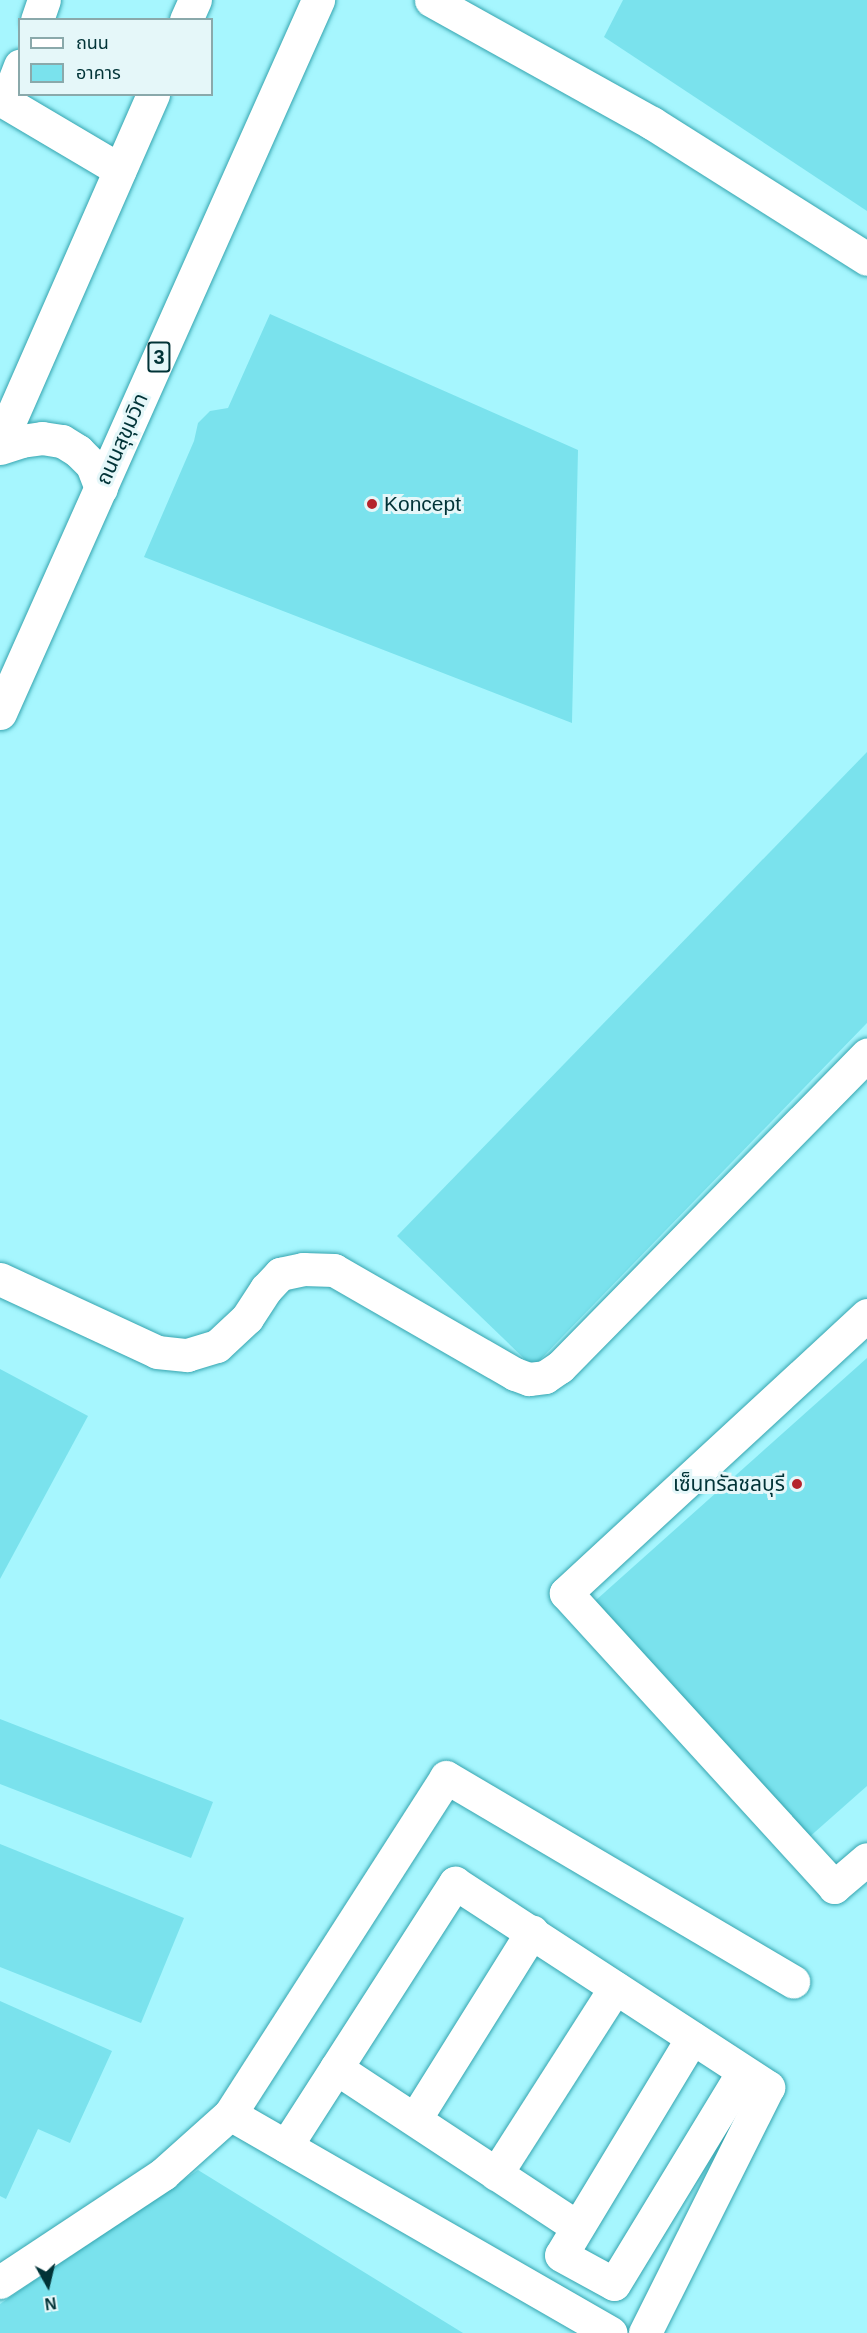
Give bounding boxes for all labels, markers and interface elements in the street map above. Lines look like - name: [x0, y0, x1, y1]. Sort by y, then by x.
- legend: [18, 18, 213, 96]
- text: ถนน: [76, 33, 109, 53]
- text: อาคาร: [76, 63, 121, 83]
- road number: 3: [147, 340, 171, 374]
- street label: ถนนสุขุมวิท: [91, 389, 153, 489]
- place label: Koncept: [384, 491, 461, 517]
- marker: Koncept: [365, 497, 379, 511]
- place label: เซ็นทรัลชลบุรี: [673, 1471, 785, 1497]
- marker: เซ็นทรัลชลบุรี: [790, 1477, 804, 1491]
- north arrow: [18, 2255, 78, 2315]
- text: N: [44, 2294, 57, 2313]

